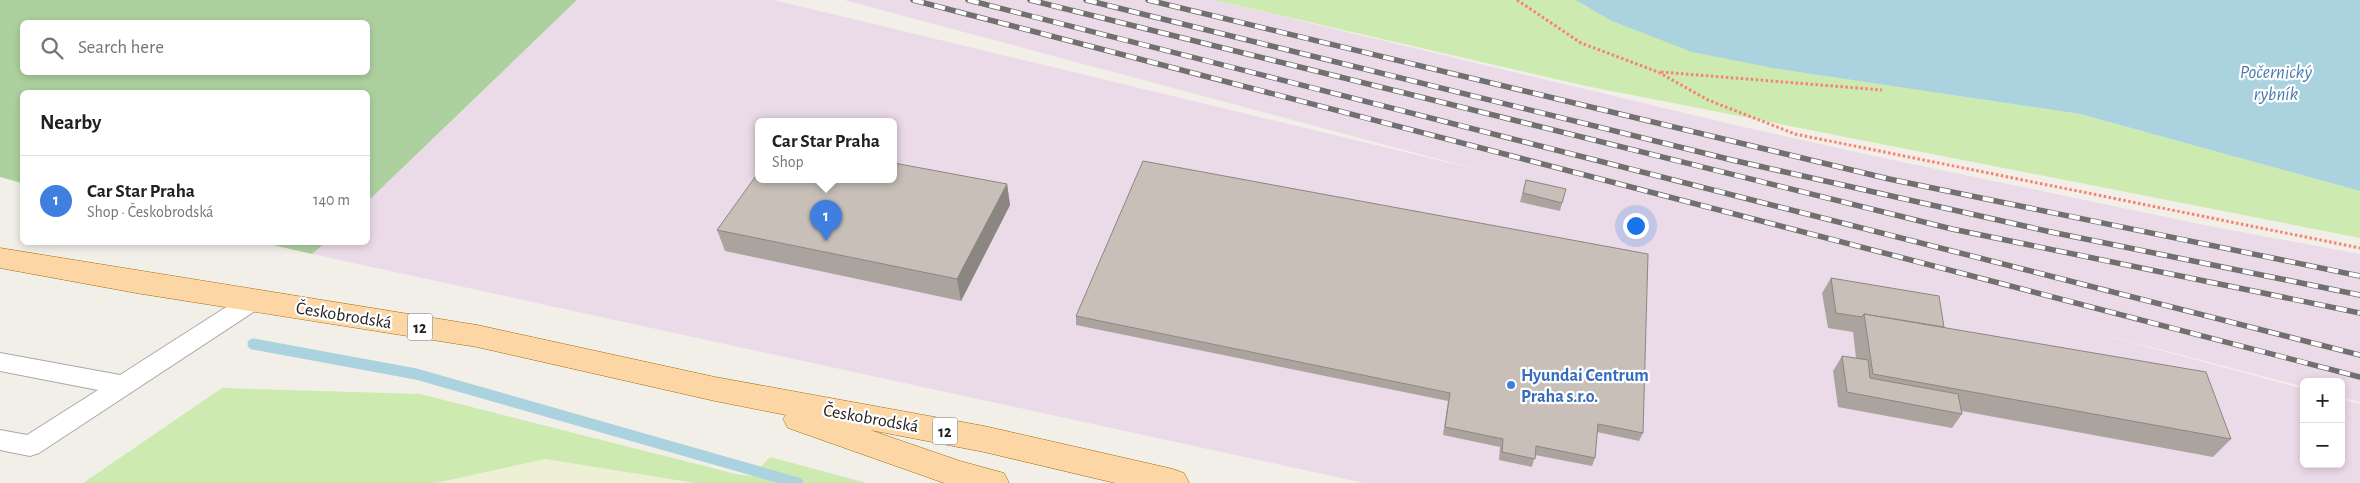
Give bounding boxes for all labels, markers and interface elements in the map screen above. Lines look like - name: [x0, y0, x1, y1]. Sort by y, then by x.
- search box: [20, 20, 370, 75]
- icon: search: [38, 34, 66, 62]
- text: Search here: [78, 38, 164, 57]
- water label: Počernický rybník: [2240, 63, 2312, 104]
- text: Nearby: [40, 112, 101, 133]
- popup: [755, 118, 897, 183]
- text: Car Star Praha: [772, 132, 880, 151]
- text: Shop: [772, 154, 804, 170]
- text: Car Star Praha: [87, 182, 195, 201]
- text: 1: [53, 192, 59, 208]
- text: 140 m: [313, 192, 350, 208]
- pin: 1: [810, 200, 842, 241]
- text: Shop · Českobrodská: [87, 204, 214, 220]
- your location: [1623, 213, 1649, 239]
- street label: Českobrodská: [295, 297, 393, 332]
- road number: 12: [408, 314, 432, 341]
- place label: Hyundai Centrum Praha s.r.o.: [1521, 367, 1649, 406]
- map controls: [2300, 378, 2345, 468]
- button: +: [2300, 378, 2345, 423]
- marker: Hyundai Centrum Praha s.r.o.: [1505, 379, 1517, 391]
- street label: Českobrodská: [822, 399, 920, 436]
- road number: 12: [932, 418, 958, 444]
- button: −: [2300, 423, 2345, 468]

